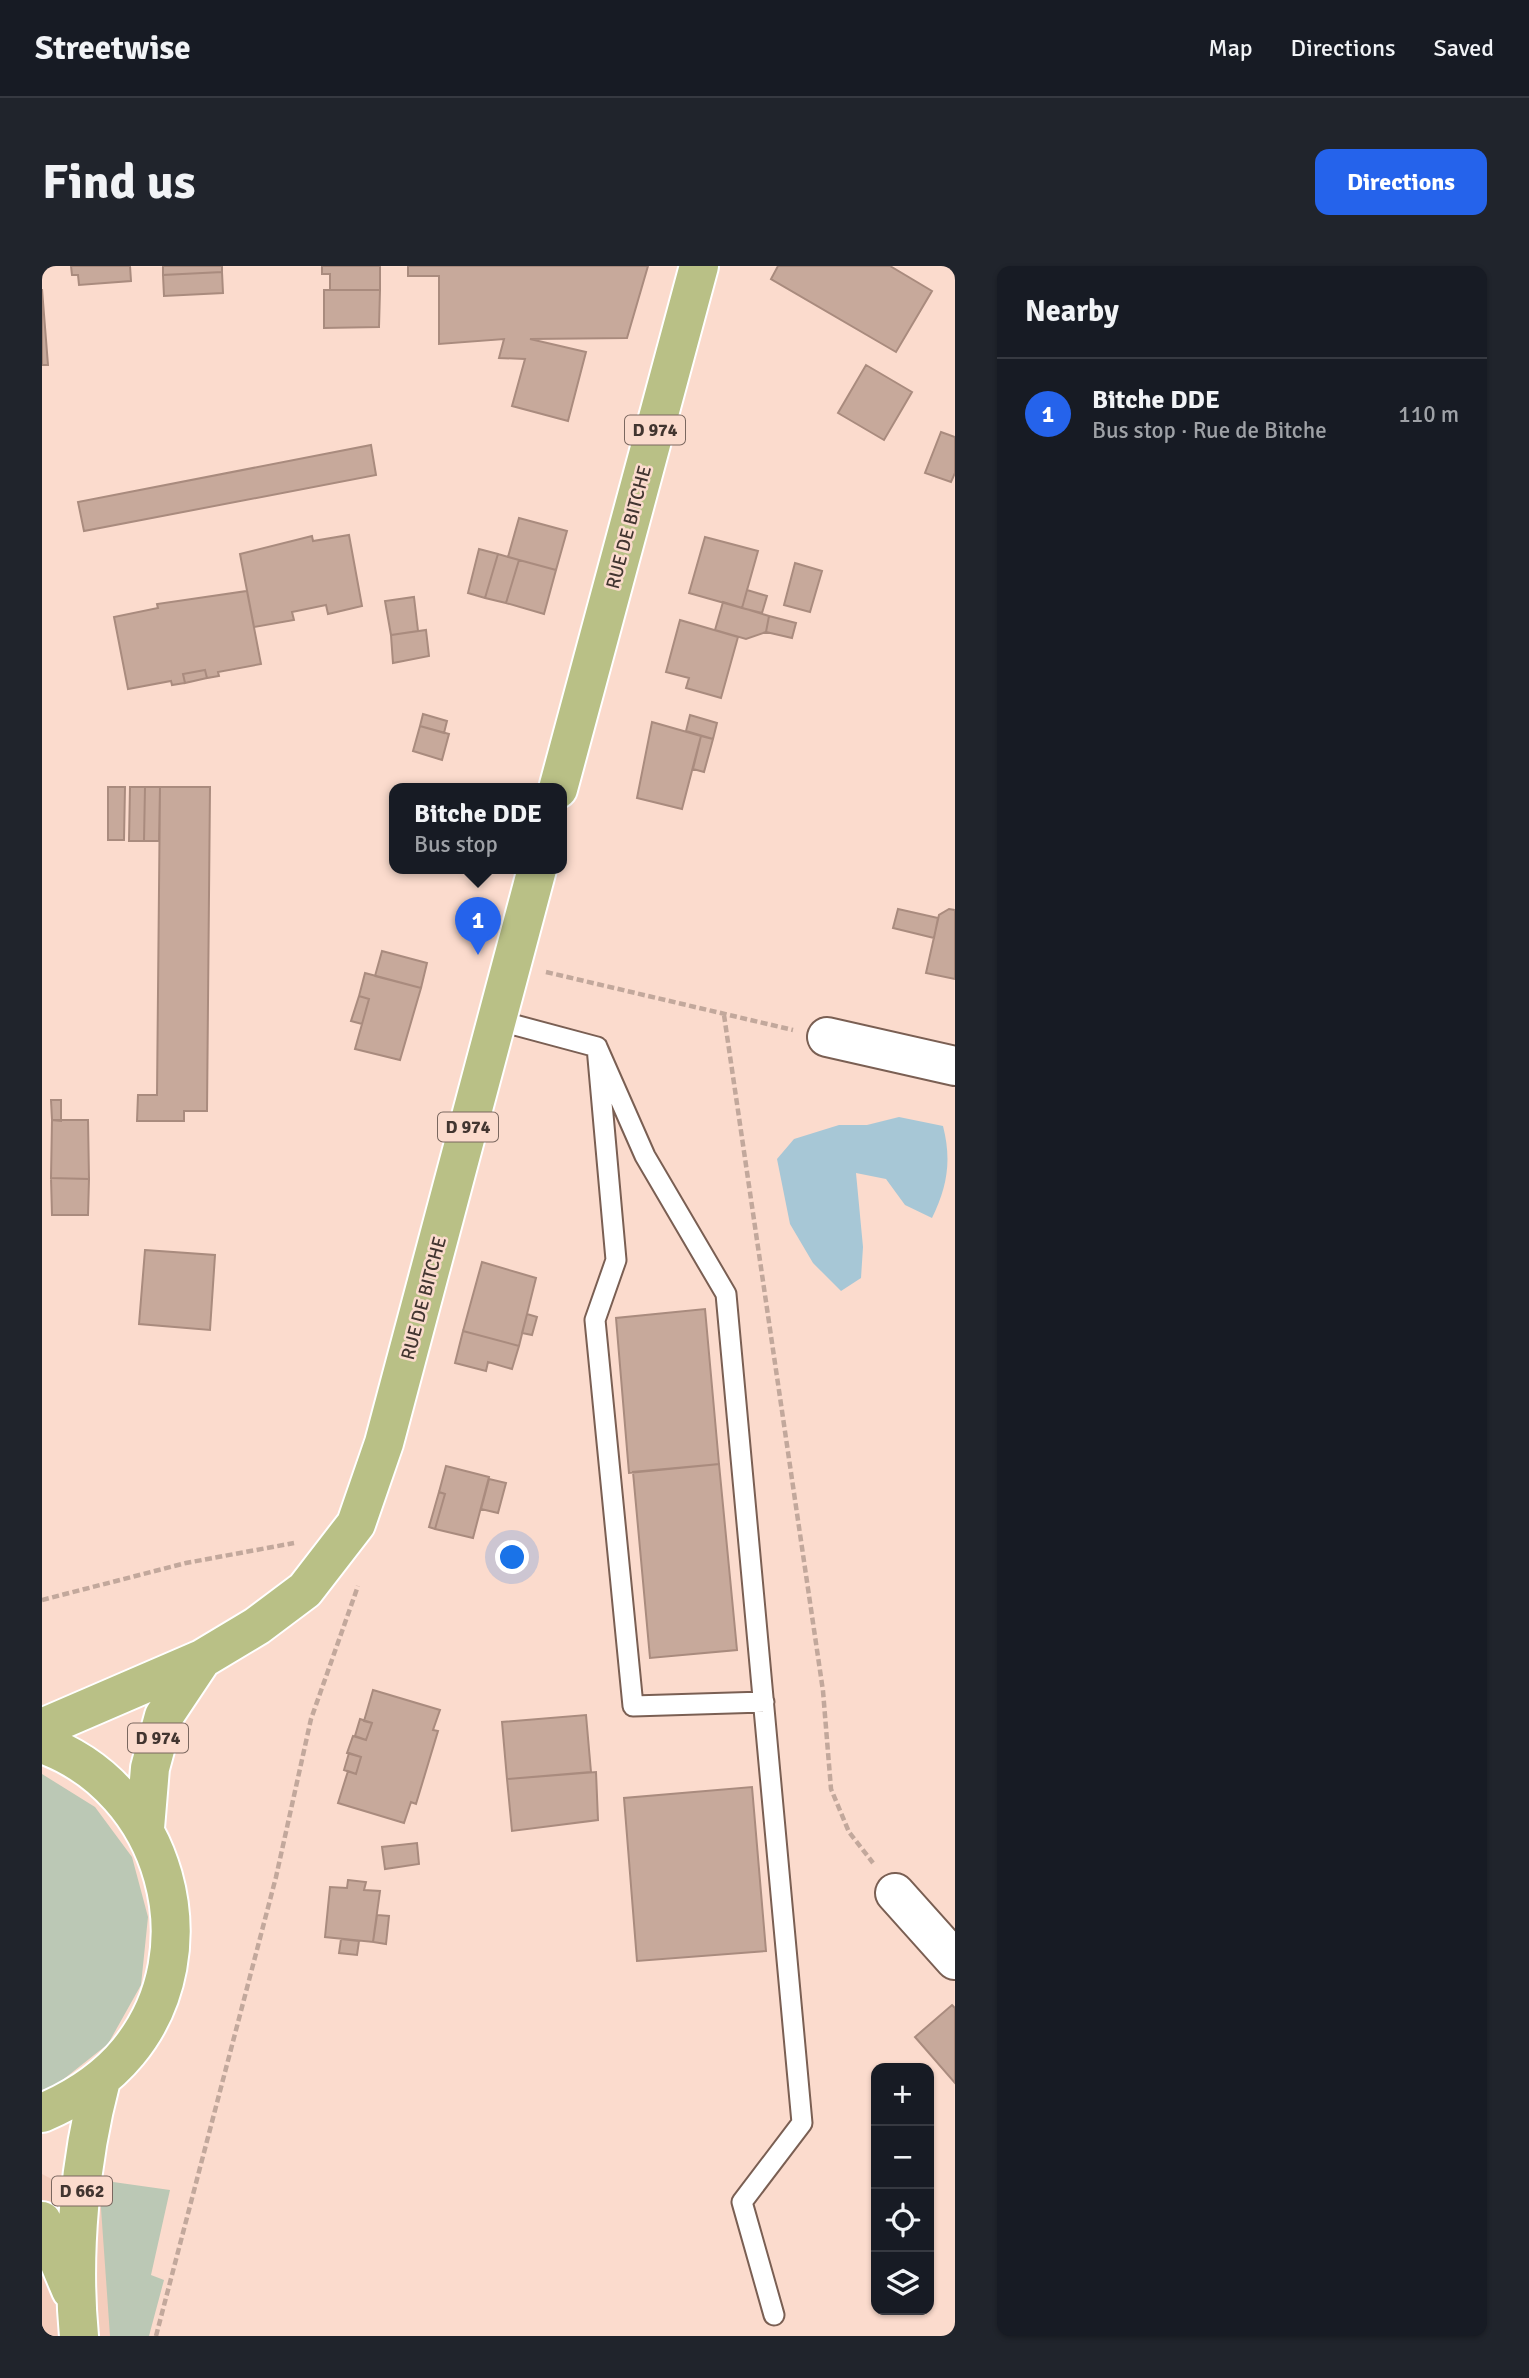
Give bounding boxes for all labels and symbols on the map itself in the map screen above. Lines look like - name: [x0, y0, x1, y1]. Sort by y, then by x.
- road number: D 974: [625, 415, 685, 444]
- street label: RUE DE BITCHE: [601, 463, 657, 592]
- pin: 1: [455, 897, 501, 955]
- road number: D 974: [438, 1112, 498, 1142]
- street label: RUE DE BITCHE: [396, 1234, 452, 1363]
- your location: [495, 1540, 529, 1574]
- road number: D 974: [128, 1723, 188, 1752]
- road number: D 662: [52, 2176, 112, 2206]

